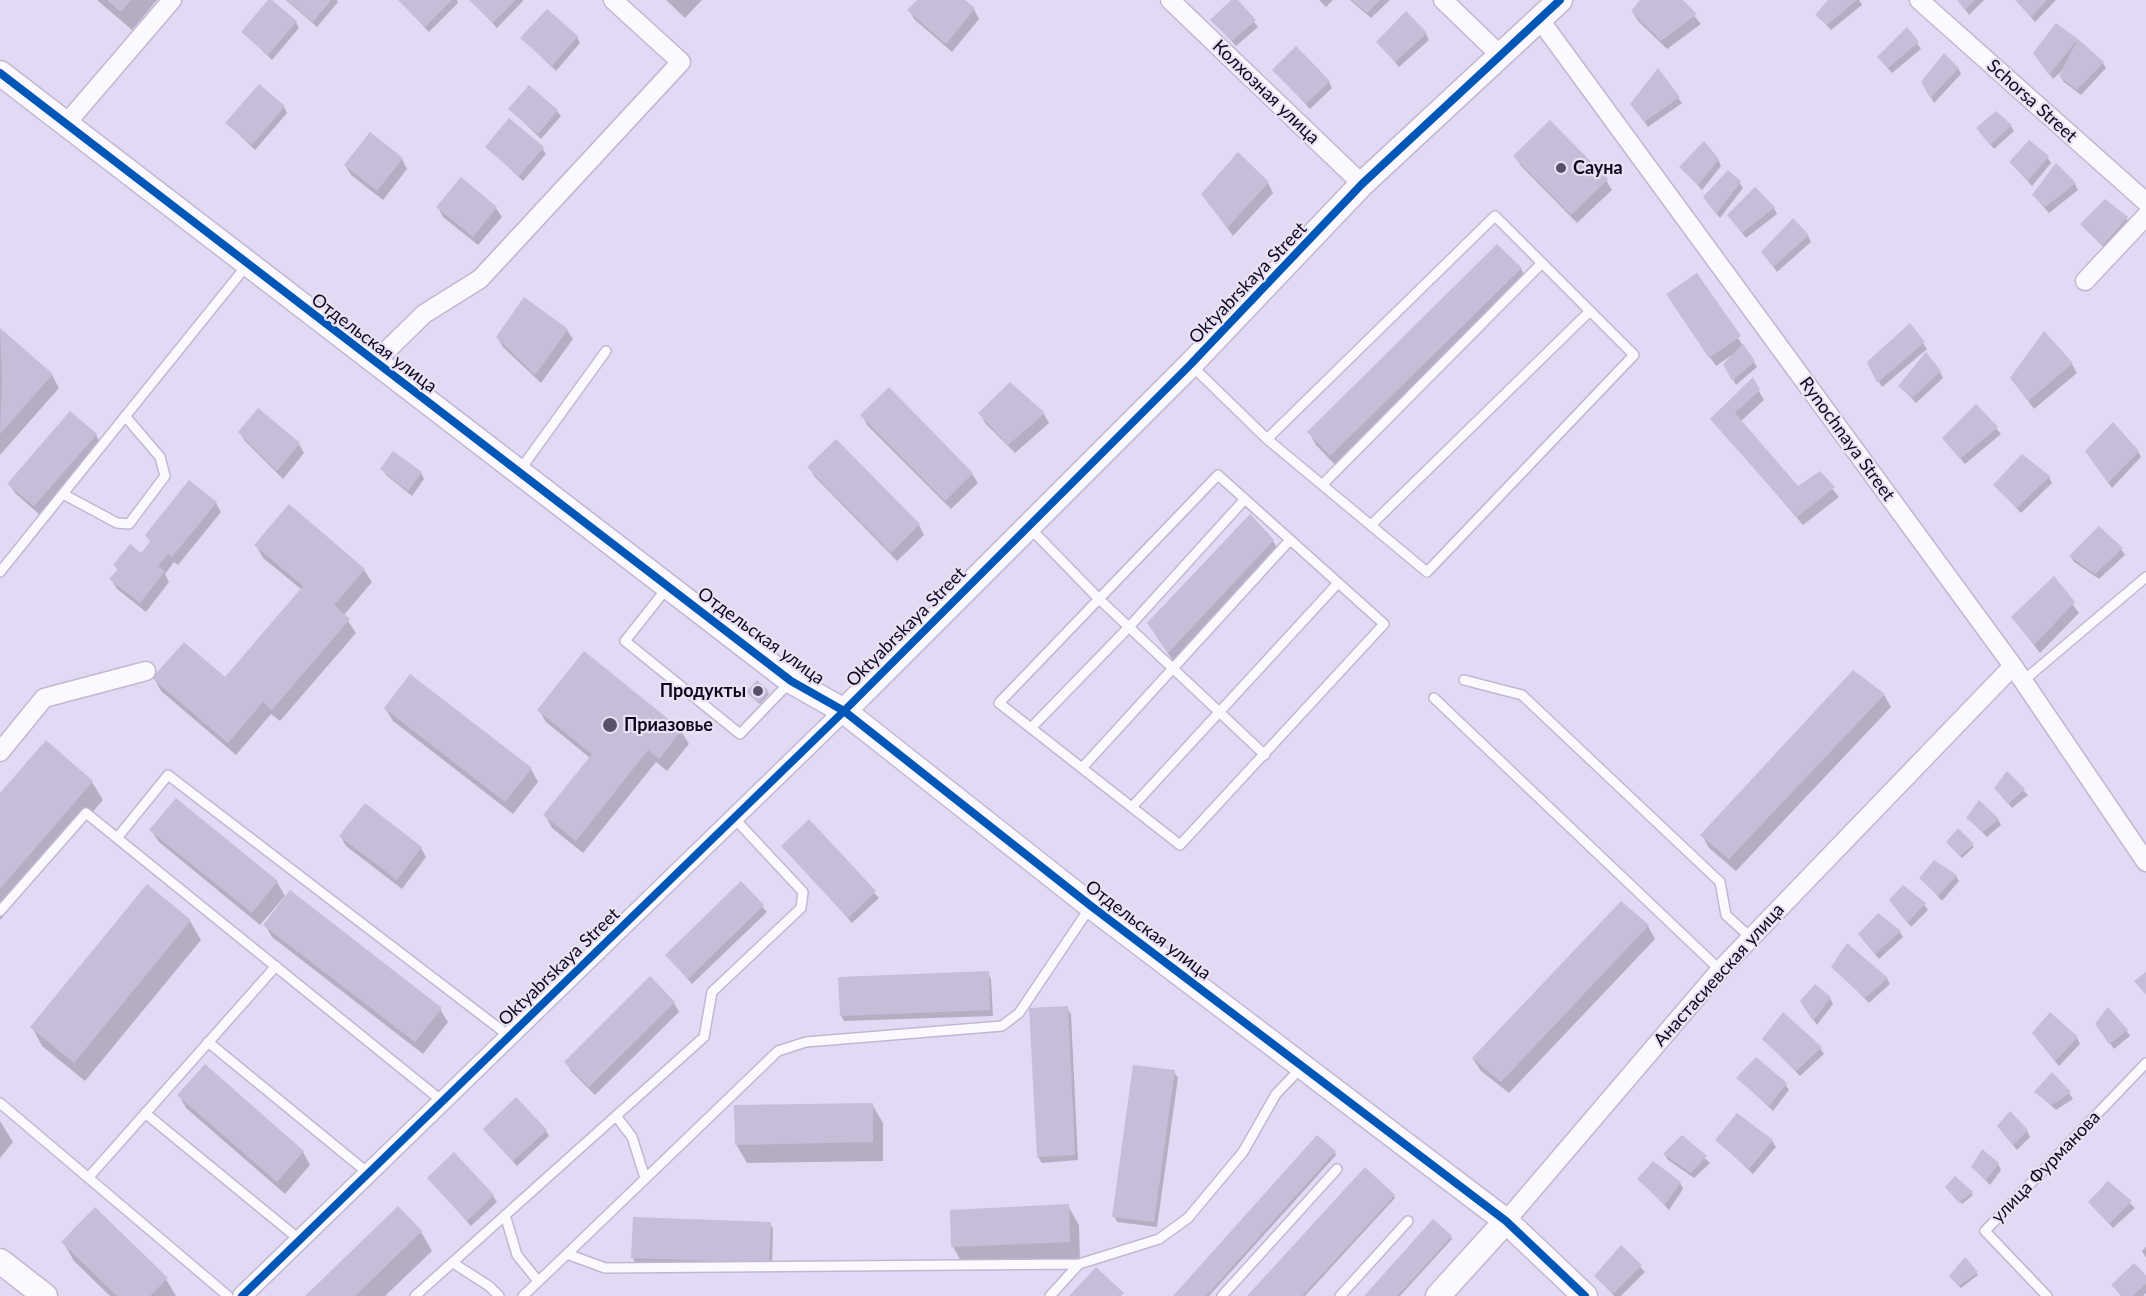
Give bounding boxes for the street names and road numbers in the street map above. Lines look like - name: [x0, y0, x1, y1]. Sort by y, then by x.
- street label: Колхозная улица: [1208, 36, 1324, 148]
- street label: Schorsa Street: [1982, 55, 2082, 147]
- street label: Oktyabrskaya Street: [1185, 218, 1311, 348]
- street label: Отдельская улица: [307, 289, 441, 397]
- street label: Rynochnaya Street: [1795, 373, 1899, 505]
- street label: Oktyabrskaya Street: [842, 563, 970, 691]
- street label: Отдельская улица: [693, 583, 829, 689]
- street label: Отдельская улица: [1081, 876, 1215, 984]
- street label: Анастасиевская улица: [1649, 899, 1789, 1051]
- street label: Oktyabrskaya Street: [494, 904, 624, 1030]
- street label: улица Фурманова: [1987, 1107, 2105, 1227]

